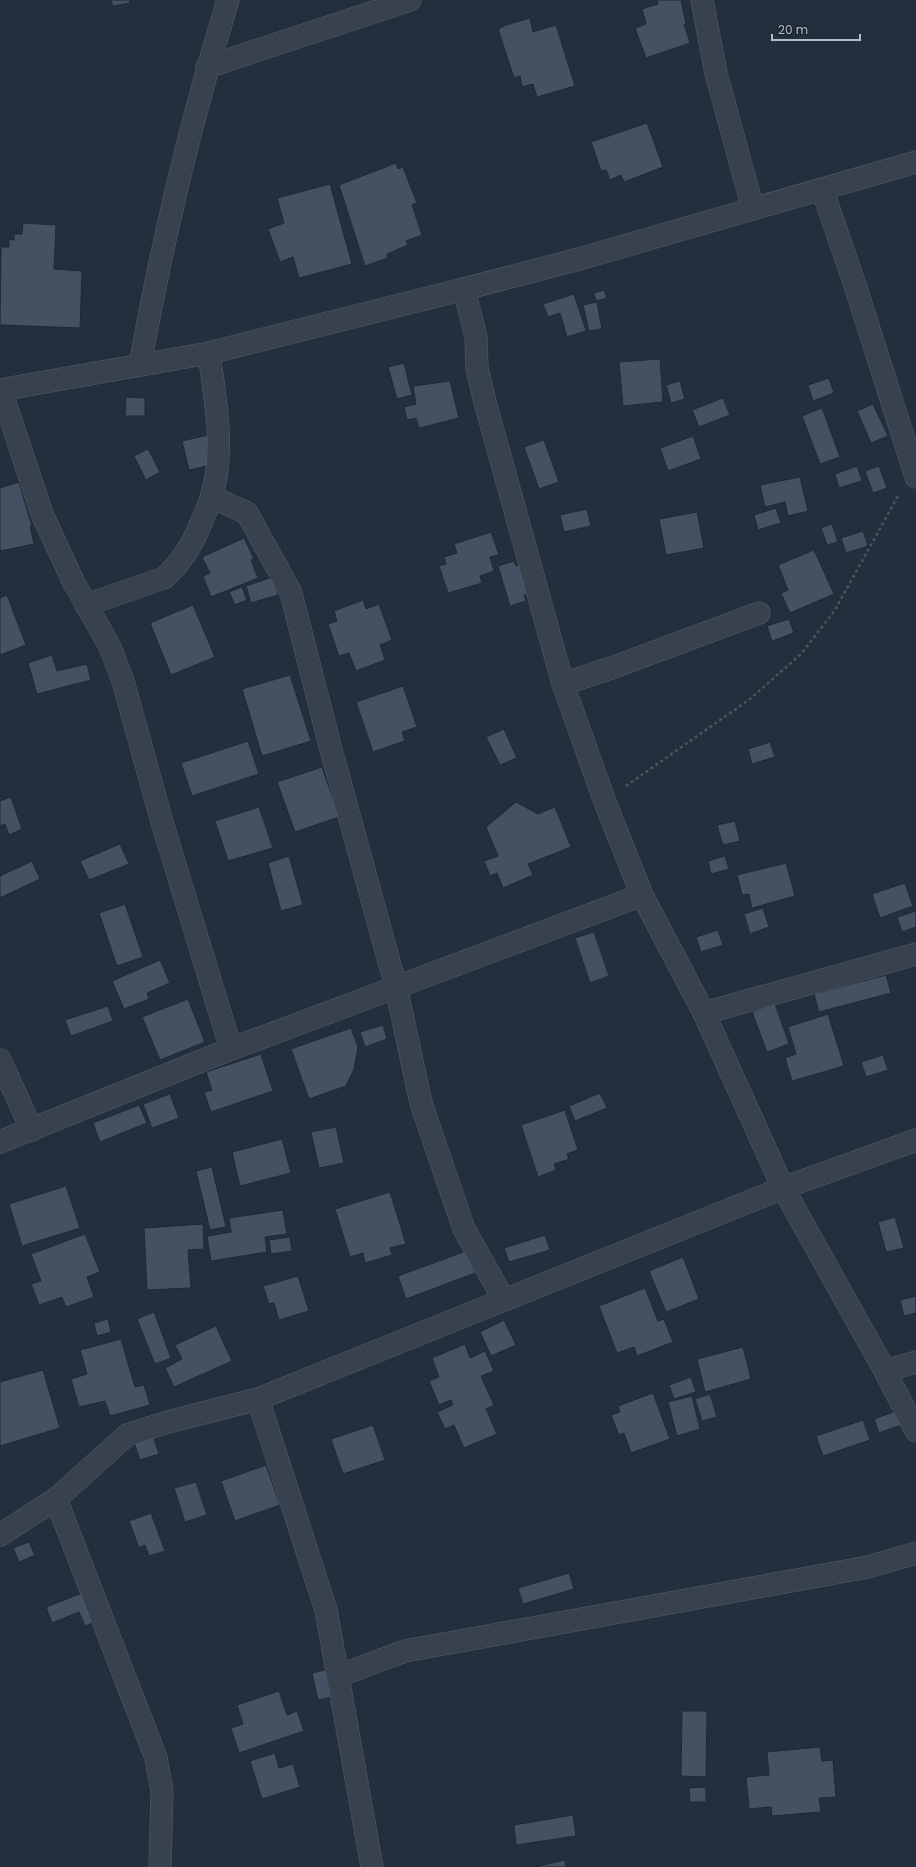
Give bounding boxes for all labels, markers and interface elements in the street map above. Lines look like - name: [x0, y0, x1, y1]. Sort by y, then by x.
- scale bar: [772, 16, 860, 42]
- text: 20 m: [778, 21, 808, 38]

